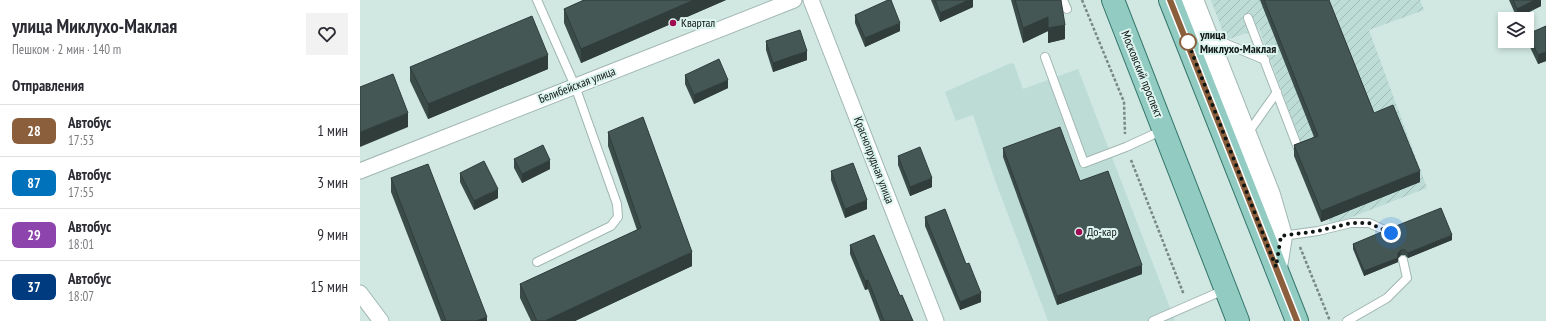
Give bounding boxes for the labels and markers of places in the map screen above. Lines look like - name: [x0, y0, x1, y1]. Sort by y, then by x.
- place label: Квартал: [681, 15, 715, 30]
- marker: Квартал: [668, 18, 678, 28]
- place label: улица Миклухо-Маклая: [1199, 27, 1276, 56]
- marker: улица Миклухо-Маклая: [1179, 33, 1197, 51]
- place label: До-кар: [1087, 224, 1117, 239]
- marker: До-кар: [1074, 227, 1084, 237]

